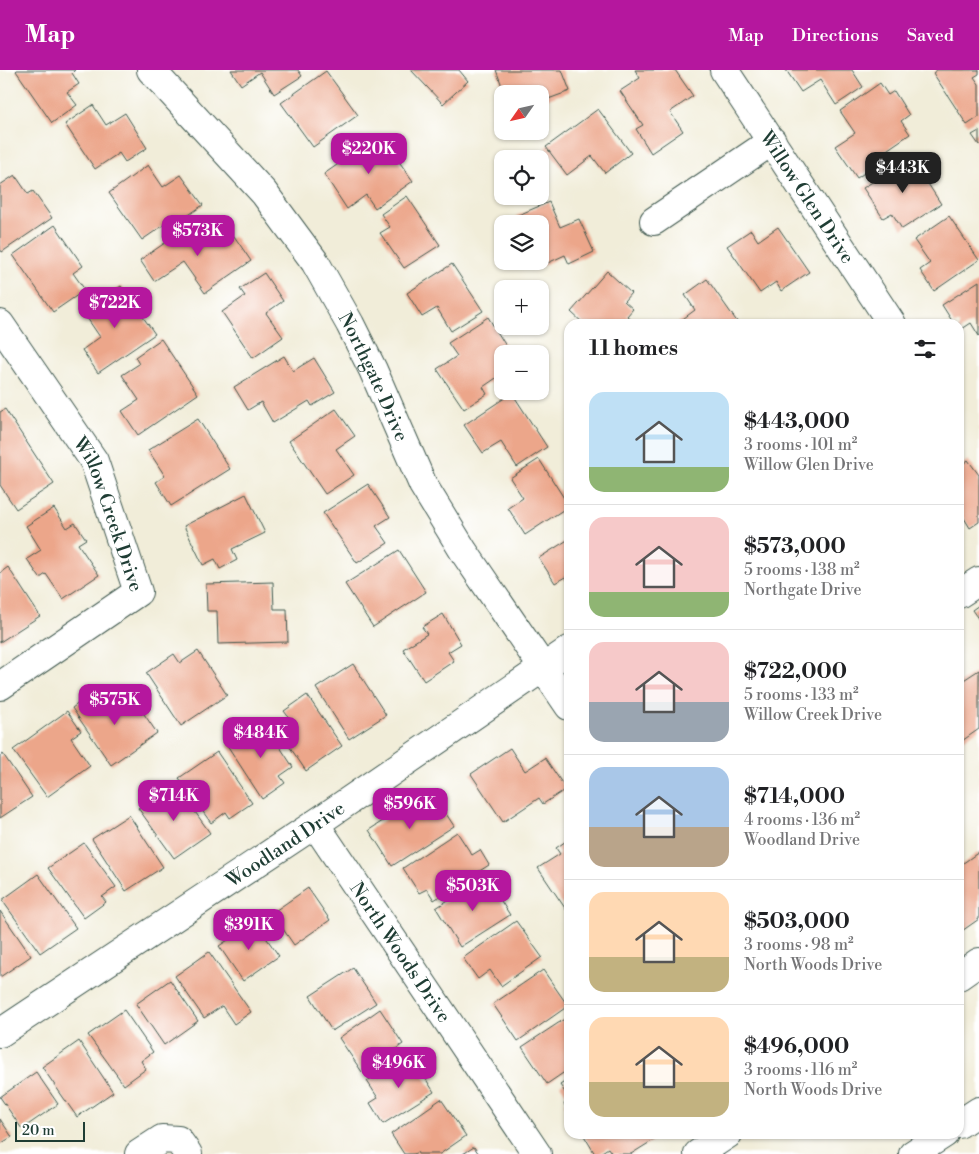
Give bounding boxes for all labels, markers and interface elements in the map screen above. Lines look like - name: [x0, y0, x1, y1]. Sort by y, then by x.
- text: Map: [25, 20, 75, 50]
- text: Map: [728, 24, 764, 47]
- text: Directions: [792, 24, 879, 47]
- text: Saved: [907, 24, 954, 47]
- north arrow: [494, 85, 549, 140]
- map controls: [494, 85, 549, 400]
- street label: Willow Glen Drive: [754, 126, 860, 268]
- pin: $220K: [334, 132, 404, 175]
- text: $220K: [342, 139, 396, 159]
- button: locate: [494, 150, 549, 205]
- pin: $443K: [868, 152, 938, 194]
- text: $443K: [876, 158, 930, 178]
- pin: $573K: [163, 214, 233, 257]
- button: layers: [494, 215, 549, 270]
- text: $573K: [173, 221, 223, 241]
- button: +: [494, 280, 549, 335]
- pin: $722K: [80, 286, 150, 329]
- text: $722K: [89, 293, 141, 313]
- street label: Northgate Drive: [333, 308, 414, 445]
- icon: filters: [911, 335, 939, 363]
- text: 11 homes: [589, 336, 678, 362]
- button: −: [494, 345, 549, 400]
- text: $443,000: [744, 409, 850, 435]
- icon: home: [629, 412, 689, 472]
- street label: Willow Creek Drive: [67, 432, 148, 595]
- text: 3 rooms · 101 m²: [744, 435, 857, 455]
- text: Willow Glen Drive: [744, 455, 874, 475]
- text: $573,000: [744, 534, 846, 560]
- icon: home: [629, 537, 689, 597]
- text: 5 rooms · 138 m²: [744, 560, 860, 580]
- text: Northgate Drive: [744, 580, 862, 600]
- text: $722,000: [744, 659, 847, 685]
- icon: home: [629, 662, 689, 722]
- pin: $575K: [80, 684, 150, 726]
- text: 5 rooms · 133 m²: [744, 685, 859, 705]
- text: $575K: [90, 690, 140, 710]
- text: Willow Creek Drive: [744, 705, 882, 725]
- pin: $484K: [226, 716, 296, 759]
- text: $484K: [234, 723, 288, 743]
- pin: $714K: [139, 780, 209, 822]
- text: $714,000: [744, 784, 845, 810]
- text: $714K: [149, 786, 199, 806]
- icon: home: [629, 787, 689, 847]
- pin: $596K: [375, 788, 445, 830]
- text: $596K: [384, 794, 436, 814]
- street label: Woodland Drive: [221, 796, 349, 893]
- text: 4 rooms · 136 m²: [744, 810, 860, 830]
- text: Woodland Drive: [744, 830, 860, 850]
- pin: $503K: [438, 870, 508, 912]
- text: $503K: [446, 876, 500, 896]
- street label: North Woods Drive: [344, 877, 456, 1027]
- pin: $391K: [214, 908, 284, 951]
- text: $503,000: [744, 909, 850, 935]
- icon: home: [629, 912, 689, 972]
- text: $391K: [224, 915, 274, 935]
- text: 3 rooms · 98 m²: [744, 935, 854, 955]
- text: North Woods Drive: [744, 955, 882, 975]
- text: $496,000: [744, 1034, 849, 1060]
- icon: home: [629, 1037, 689, 1097]
- pin: $496K: [364, 1046, 434, 1089]
- text: $496K: [372, 1053, 426, 1073]
- text: 3 rooms · 116 m²: [744, 1060, 857, 1080]
- text: North Woods Drive: [744, 1080, 882, 1100]
- scale bar: [15, 1119, 85, 1142]
- text: 20 m: [22, 1122, 54, 1140]

